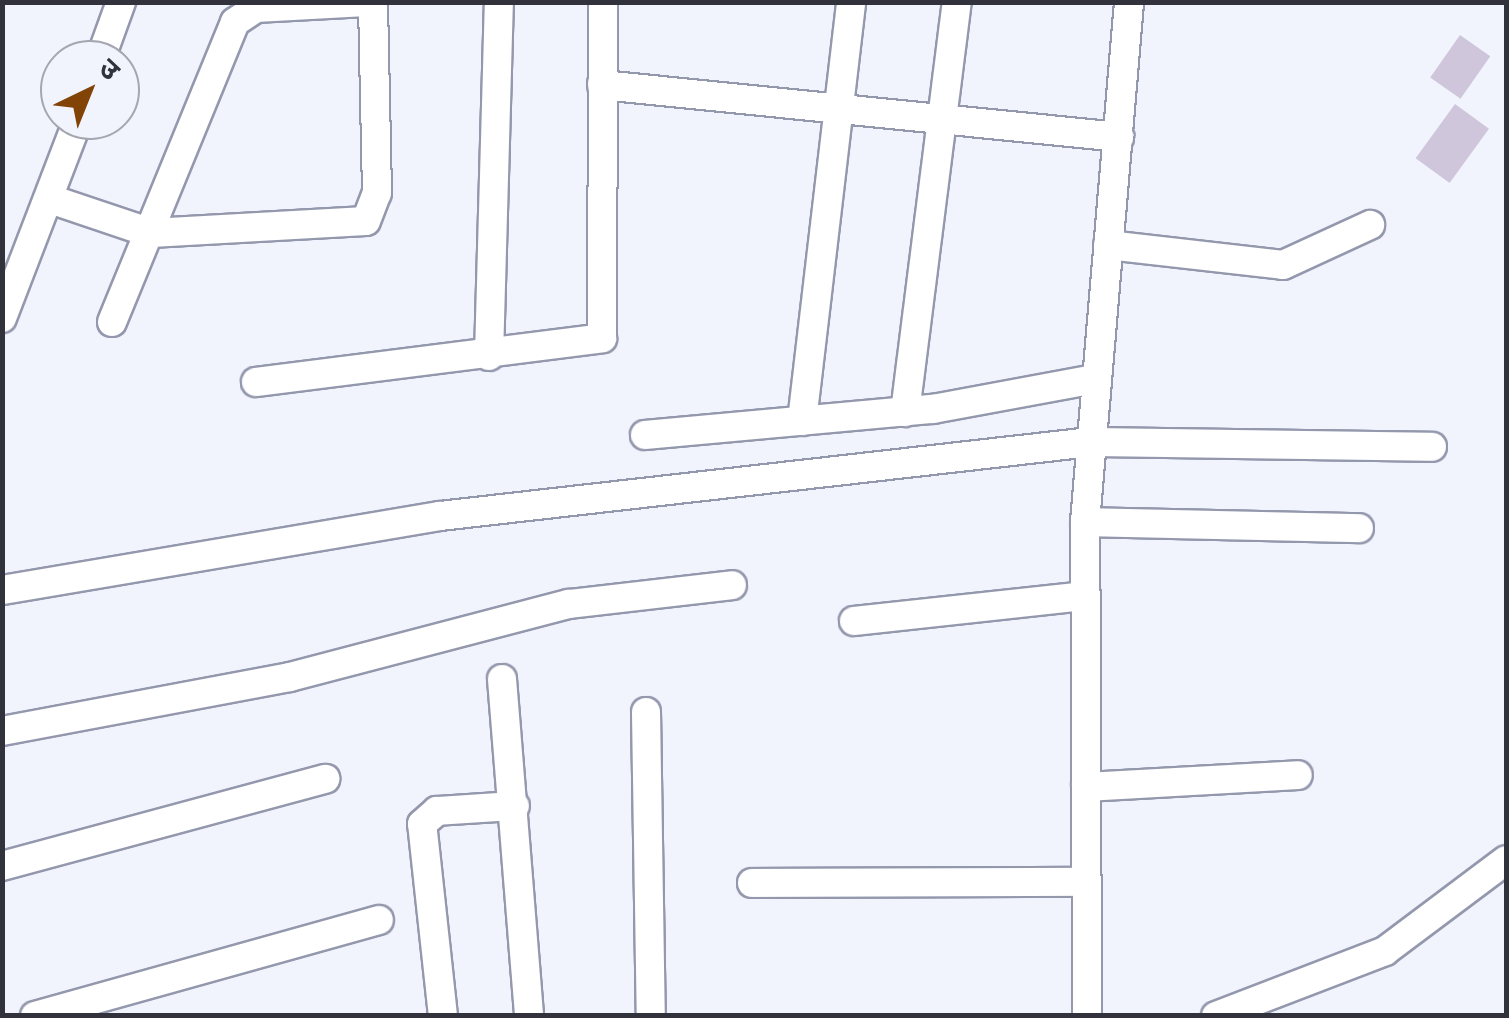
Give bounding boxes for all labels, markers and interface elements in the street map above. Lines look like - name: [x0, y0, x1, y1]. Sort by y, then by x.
- north arrow: [40, 40, 140, 140]
- text: उ: [93, 52, 126, 86]

